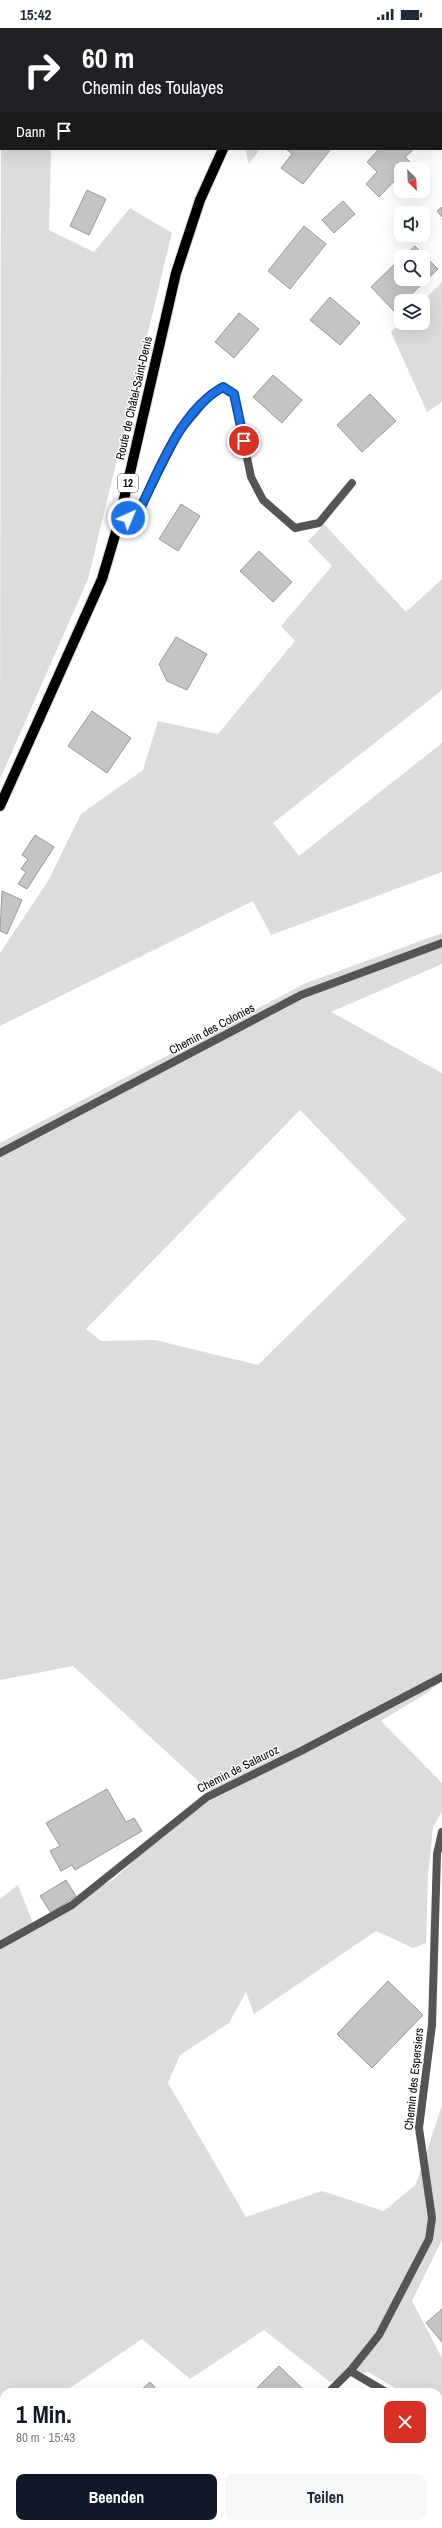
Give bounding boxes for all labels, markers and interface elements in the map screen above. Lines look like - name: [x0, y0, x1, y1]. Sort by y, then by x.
- text: 15:42: [20, 4, 51, 25]
- text: 60 m: [82, 39, 134, 77]
- icon: right: [16, 44, 68, 96]
- text: Chemin des Toulayes: [82, 75, 224, 100]
- icon: arrive: [53, 120, 75, 142]
- text: Dann: [16, 121, 45, 142]
- north arrow: [394, 162, 430, 198]
- map controls: [394, 162, 430, 330]
- button: sound: [394, 206, 430, 242]
- button: search: [394, 250, 430, 286]
- button: layers: [394, 294, 430, 330]
- street label: Route de Châtel-Saint-Denis: [112, 335, 156, 461]
- pin: [227, 424, 261, 458]
- icon: arrive: [233, 430, 255, 452]
- road number: 12: [118, 474, 138, 492]
- position arrow: [107, 497, 149, 539]
- street label: Chemin des Colonies: [166, 1000, 258, 1058]
- street label: Chemin de Salauroz: [194, 1741, 282, 1796]
- street label: Chemin des Espersiers: [401, 2027, 427, 2131]
- text: 1 Min.: [16, 2398, 72, 2430]
- button: close: [384, 2401, 426, 2443]
- text: 80 m · 15:43: [16, 2429, 75, 2446]
- button: Beenden: [16, 2474, 217, 2520]
- button: Teilen: [225, 2474, 426, 2520]

